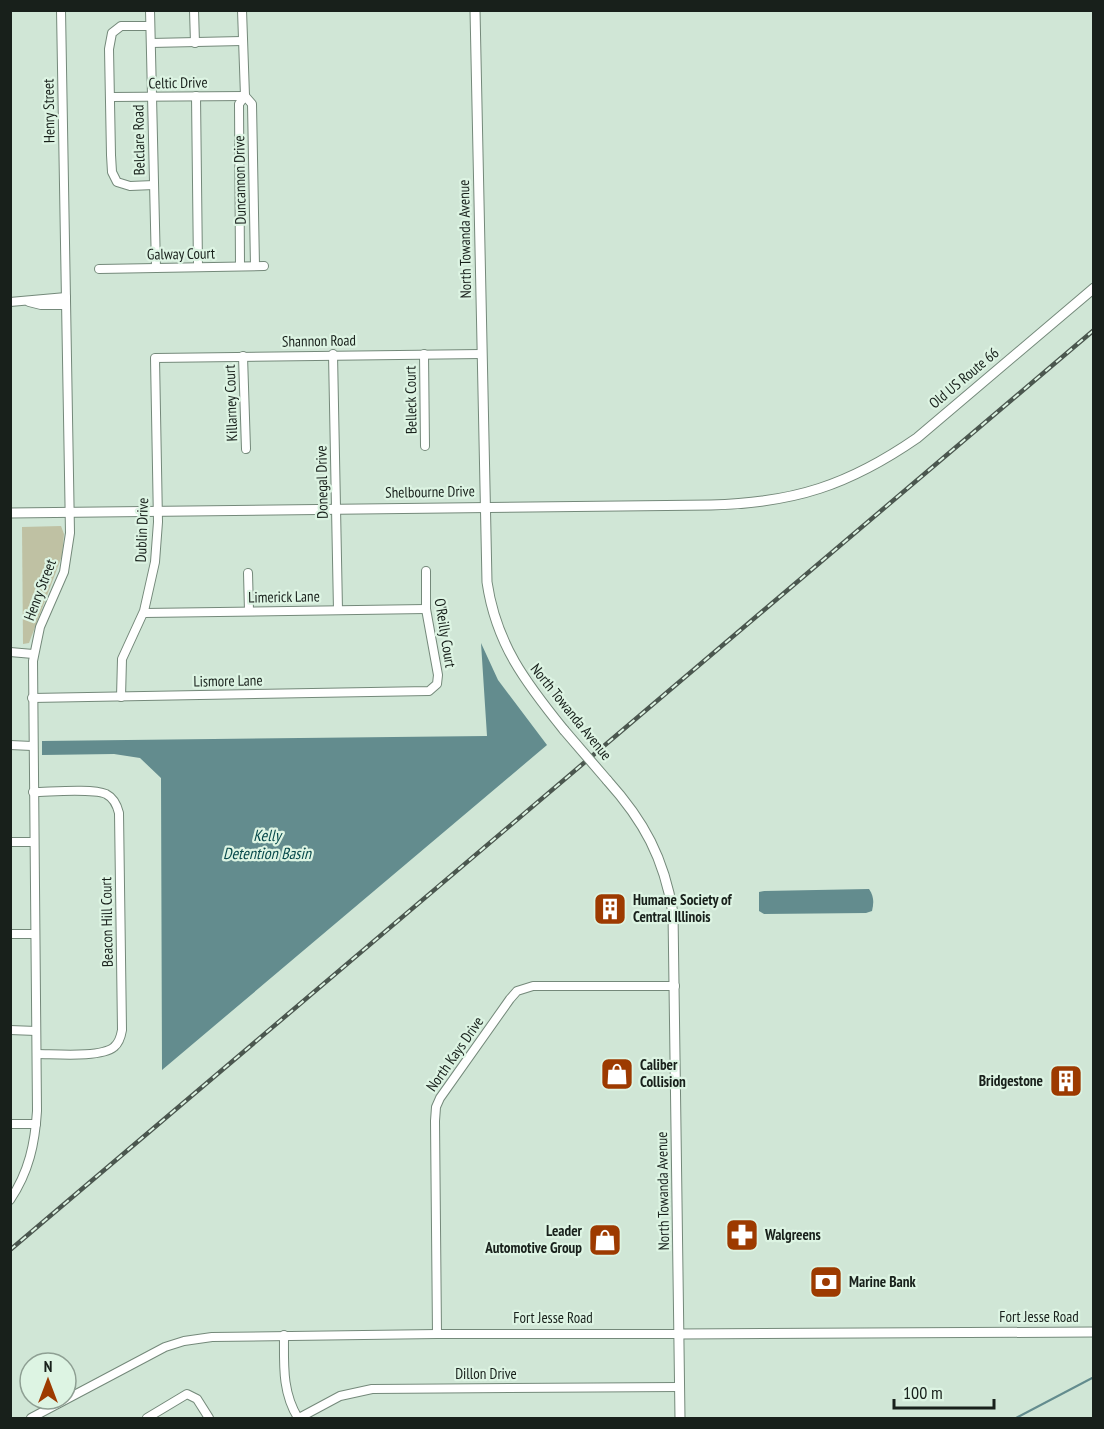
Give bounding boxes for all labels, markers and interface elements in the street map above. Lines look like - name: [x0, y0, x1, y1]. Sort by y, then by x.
- street label: Celtic Drive: [148, 72, 208, 93]
- street label: Henry Street: [38, 79, 59, 143]
- street label: Belclare Road: [128, 105, 149, 176]
- street label: Duncannon Drive: [229, 135, 250, 225]
- street label: North Towanda Avenue: [454, 180, 475, 299]
- street label: Galway Court: [147, 243, 215, 264]
- street label: Shannon Road: [282, 330, 356, 351]
- street label: Old US Route 66: [925, 343, 1003, 412]
- street label: Killarney Court: [220, 364, 241, 442]
- street label: Belleck Court: [400, 366, 421, 434]
- street label: Donegal Drive: [311, 445, 332, 519]
- street label: Shelbourne Drive: [385, 481, 475, 502]
- street label: Dublin Drive: [131, 497, 152, 563]
- street label: Henry Street: [19, 556, 60, 623]
- street label: Limerick Lane: [248, 586, 320, 607]
- street label: O'Reilly Court: [431, 597, 460, 669]
- street label: North Towanda Avenue: [527, 660, 616, 764]
- street label: Lismore Lane: [193, 670, 263, 691]
- water label: Kelly Detention Basin: [223, 825, 312, 863]
- street label: Beacon Hill Court: [96, 877, 117, 967]
- place label: Humane Society of Central Illinois: [633, 890, 733, 926]
- building icon: Humane Society of Central Illinois: [592, 891, 628, 927]
- street label: North Kays Drive: [422, 1013, 487, 1095]
- place label: Caliber Collision: [640, 1055, 686, 1091]
- shop icon: Caliber Collision: [599, 1056, 635, 1092]
- building icon: Bridgestone: [1048, 1063, 1084, 1099]
- place label: Bridgestone: [979, 1071, 1043, 1090]
- street label: North Towanda Avenue: [652, 1132, 673, 1251]
- pharmacy icon: Walgreens: [724, 1217, 760, 1253]
- place label: Leader Automotive Group: [484, 1221, 583, 1257]
- shop icon: Leader Automotive Group: [587, 1222, 623, 1258]
- place label: Walgreens: [764, 1225, 821, 1244]
- bank icon: Marine Bank: [808, 1264, 844, 1300]
- place label: Marine Bank: [849, 1272, 916, 1291]
- street label: Fort Jesse Road: [999, 1307, 1079, 1326]
- street label: Fort Jesse Road: [513, 1308, 593, 1327]
- north arrow: [18, 1351, 78, 1411]
- text: N: [44, 1356, 52, 1376]
- street label: Dillon Drive: [455, 1364, 517, 1383]
- scale bar: [894, 1372, 994, 1410]
- text: 100 m: [903, 1381, 943, 1404]

